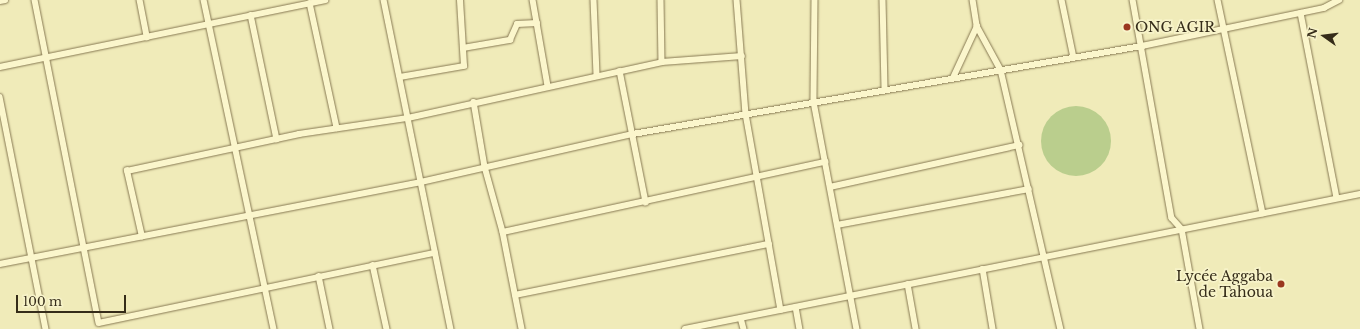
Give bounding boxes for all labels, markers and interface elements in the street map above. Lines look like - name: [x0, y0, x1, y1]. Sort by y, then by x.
- north arrow: [1304, 16, 1344, 56]
- place label: ONG AGIR: [1135, 19, 1216, 35]
- marker: ONG AGIR: [1122, 22, 1132, 32]
- text: N: [1304, 26, 1320, 40]
- place label: Lycée Aggaba de Tahoua: [1175, 268, 1273, 300]
- marker: Lycée Aggaba de Tahoua: [1276, 279, 1286, 289]
- scale bar: [18, 287, 128, 313]
- text: 100 m: [23, 294, 62, 309]

